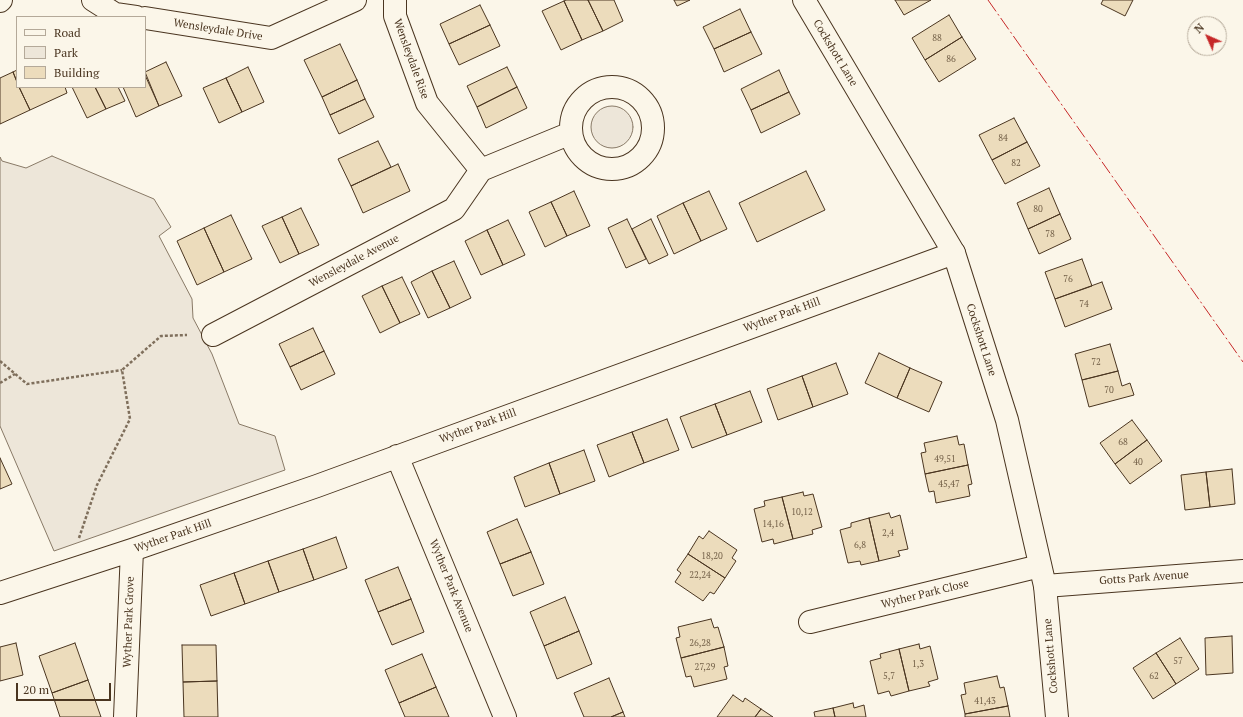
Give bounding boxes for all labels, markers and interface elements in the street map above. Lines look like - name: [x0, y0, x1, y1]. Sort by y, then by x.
- legend: [16, 16, 146, 88]
- street label: Wensleydale Drive: [173, 16, 263, 44]
- north arrow: [1187, 16, 1227, 56]
- street label: Wensleydale Rise: [390, 17, 432, 101]
- street label: Cockshott Lane: [810, 17, 860, 89]
- text: N: [1191, 20, 1207, 36]
- text: Road: [54, 25, 81, 40]
- house number: 88: [932, 33, 942, 43]
- text: Park: [54, 45, 78, 60]
- house number: 86: [946, 54, 956, 64]
- text: Building: [54, 65, 99, 80]
- house number: 84: [998, 133, 1008, 143]
- house number: 82: [1011, 158, 1021, 168]
- house number: 80: [1033, 204, 1043, 214]
- house number: 78: [1045, 229, 1055, 239]
- street label: Wensleydale Avenue: [307, 232, 401, 290]
- house number: 76: [1063, 274, 1073, 284]
- street label: Wyther Park Hill: [742, 295, 822, 335]
- house number: 74: [1079, 299, 1089, 309]
- street label: Cockshott Lane: [963, 302, 999, 378]
- house number: 72: [1091, 357, 1101, 367]
- house number: 70: [1104, 385, 1114, 395]
- street label: Wyther Park Hill: [438, 406, 518, 446]
- house number: 68: [1118, 437, 1128, 447]
- house number: 49,51: [934, 454, 956, 464]
- house number: 40: [1133, 457, 1143, 467]
- house number: 45,47: [938, 479, 960, 489]
- house number: 10,12: [791, 507, 813, 517]
- street label: Wyther Park Hill: [133, 517, 213, 555]
- house number: 14,16: [762, 519, 784, 529]
- house number: 2,4: [882, 528, 894, 538]
- street label: Wyther Park Avenue: [426, 538, 476, 634]
- house number: 6,8: [854, 540, 866, 550]
- house number: 18,20: [701, 551, 723, 561]
- street label: Gotts Park Avenue: [1099, 568, 1189, 588]
- house number: 22,24: [689, 570, 711, 580]
- street label: Wyther Park Grove: [121, 576, 137, 668]
- street label: Wyther Park Close: [880, 577, 970, 611]
- street label: Cockshott Lane: [1041, 618, 1061, 694]
- house number: 26,28: [689, 638, 711, 648]
- house number: 57: [1173, 656, 1183, 666]
- house number: 1,3: [912, 659, 924, 669]
- house number: 27,29: [695, 662, 715, 672]
- house number: 5,7: [883, 671, 895, 681]
- house number: 62: [1149, 671, 1159, 681]
- scale bar: [18, 675, 113, 701]
- text: 20 m: [23, 682, 49, 697]
- house number: 41,43: [974, 696, 996, 706]

